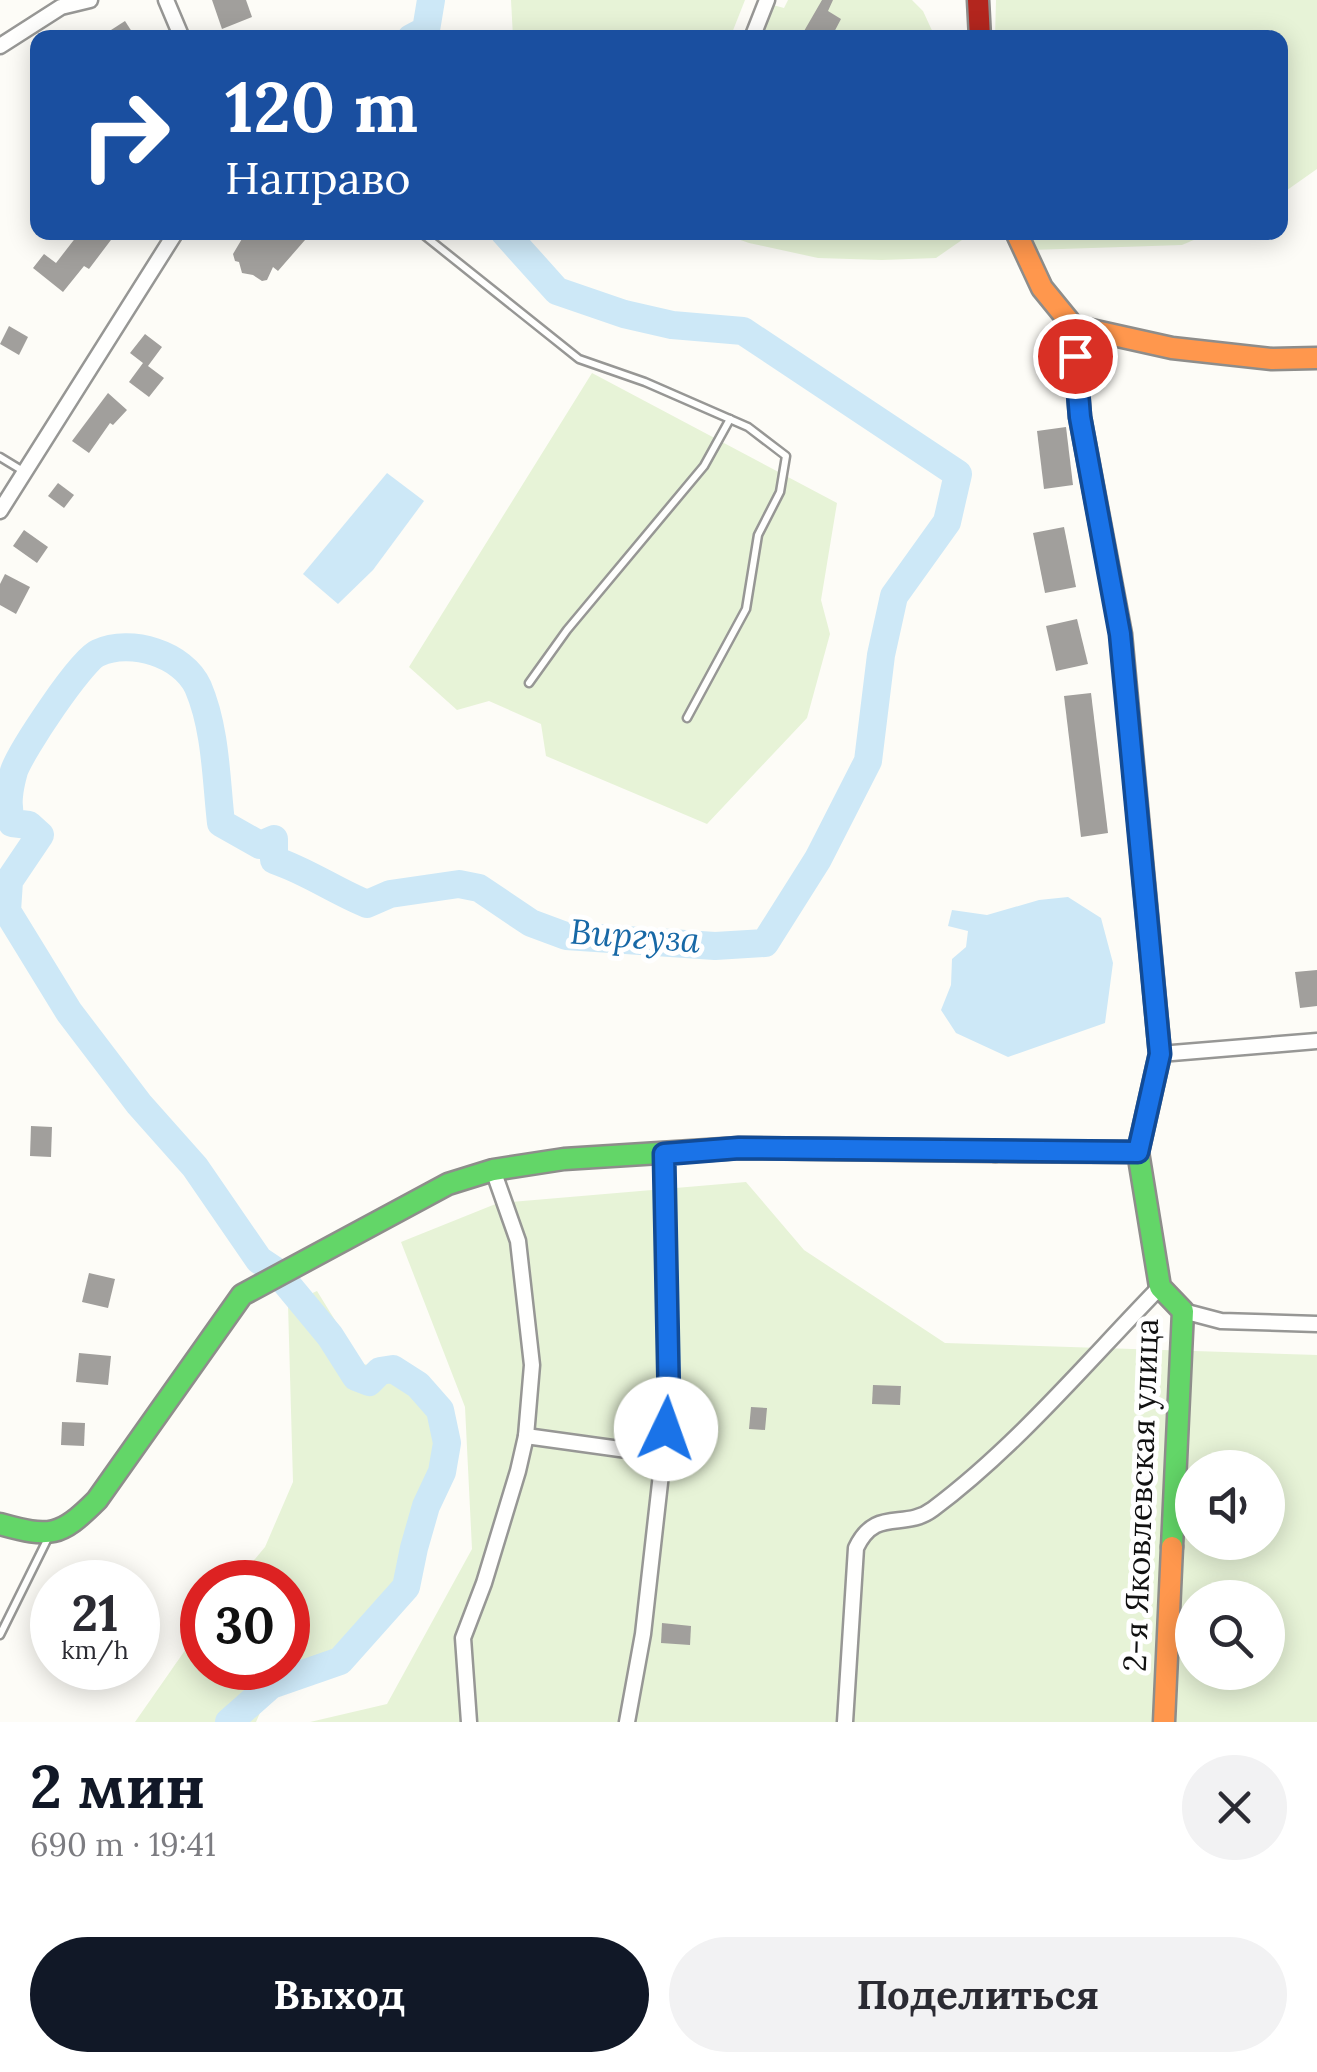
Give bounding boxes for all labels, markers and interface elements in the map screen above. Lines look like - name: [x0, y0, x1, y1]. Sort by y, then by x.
- text: 120 m: [225, 62, 418, 151]
- icon: right: [60, 70, 190, 200]
- text: Направо: [225, 149, 411, 206]
- pin: [1033, 314, 1118, 399]
- icon: arrive: [1048, 329, 1103, 384]
- water label: Виргуза: [568, 909, 702, 963]
- street label: 2-я Яковлевская улица: [1114, 1318, 1167, 1672]
- position arrow: [614, 1377, 718, 1481]
- map controls: [1175, 1450, 1285, 1690]
- button: sound: [1175, 1450, 1285, 1560]
- speed limit sign: 30: [180, 1560, 310, 1690]
- button: search: [1175, 1580, 1285, 1690]
- text: 21: [72, 1581, 118, 1645]
- text: km/h: [61, 1634, 129, 1666]
- text: 2 мин: [30, 1748, 205, 1824]
- button: close: [1182, 1755, 1287, 1860]
- text: 690 m · 19:41: [30, 1824, 216, 1865]
- button: Выход: [30, 1937, 649, 2052]
- button: Поделиться: [669, 1937, 1287, 2052]

